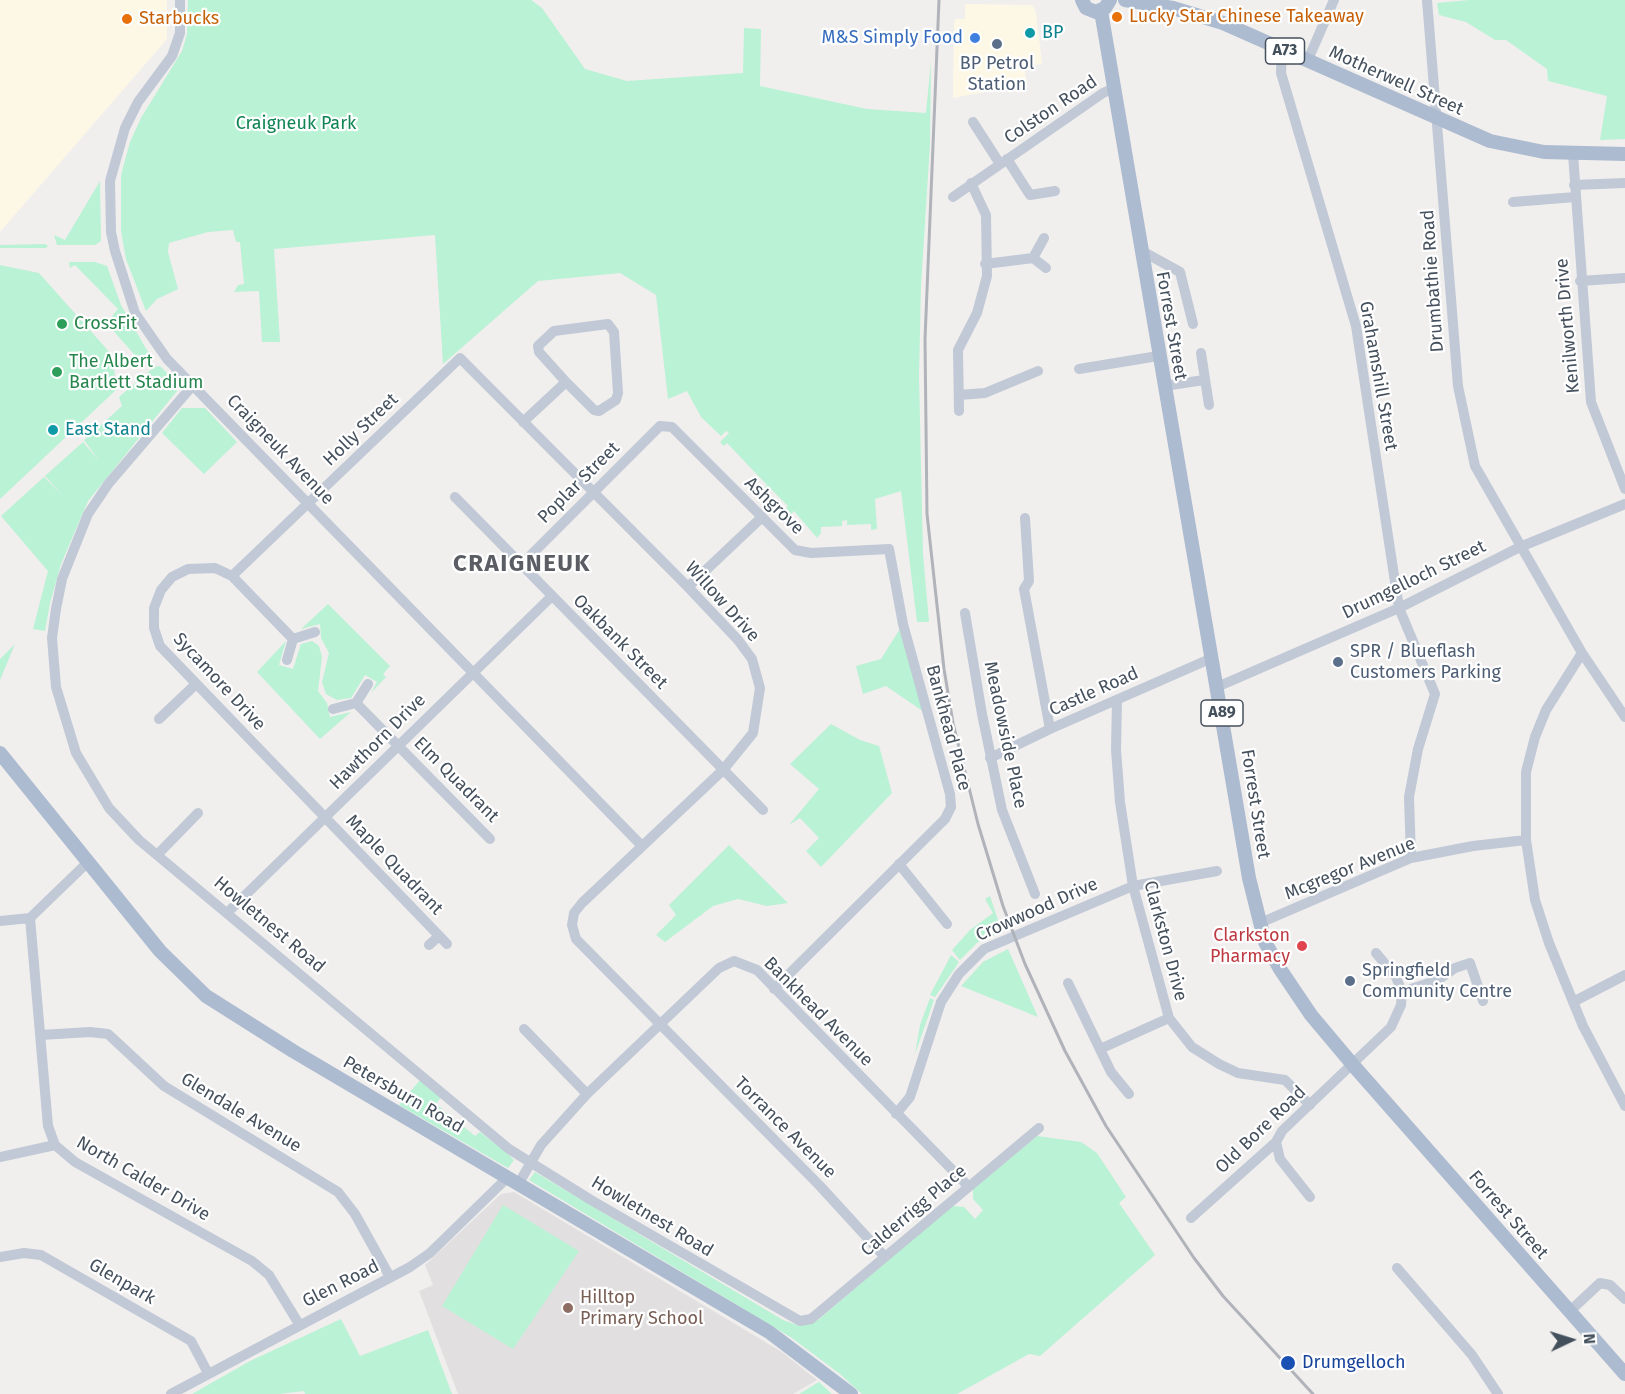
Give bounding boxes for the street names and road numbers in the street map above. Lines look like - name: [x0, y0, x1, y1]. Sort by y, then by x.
- road number: A73: [1266, 38, 1304, 64]
- street label: Motherwell Street: [1325, 42, 1467, 120]
- street label: Colston Road: [1000, 71, 1102, 149]
- street label: Drumbathie Road: [1417, 209, 1449, 353]
- street label: Kenilworth Drive: [1551, 258, 1585, 394]
- street label: Forrest Street: [1151, 270, 1191, 382]
- street label: Grahamshill Street: [1354, 300, 1402, 452]
- street label: Holly Street: [319, 389, 403, 471]
- street label: Craigneuk Avenue: [222, 390, 338, 510]
- street label: Poplar Street: [534, 438, 624, 528]
- street label: Ashgrove: [740, 473, 808, 539]
- street label: Drumgelloch Street: [1339, 536, 1489, 624]
- street label: Willow Drive: [680, 557, 764, 647]
- street label: Oakbank Street: [568, 590, 672, 694]
- street label: Sycamore Drive: [168, 629, 270, 735]
- street label: Meadowside Place: [979, 660, 1031, 810]
- street label: Bankhead Place: [921, 663, 975, 793]
- street label: Castle Road: [1046, 663, 1142, 721]
- street label: Hawthorn Drive: [326, 690, 430, 794]
- road number: A89: [1201, 700, 1243, 726]
- street label: Elm Quadrant: [409, 733, 503, 827]
- street label: Forrest Street: [1236, 748, 1274, 860]
- street label: Maple Quadrant: [341, 810, 447, 920]
- street label: Mcgregor Avenue: [1281, 833, 1419, 905]
- street label: Howletnest Road: [209, 872, 329, 978]
- street label: Crowwood Drive: [973, 873, 1101, 947]
- street label: Clarkston Drive: [1139, 878, 1191, 1004]
- street label: Bankhead Avenue: [759, 953, 877, 1071]
- street label: Petersburn Road: [339, 1052, 467, 1138]
- street label: Glendale Avenue: [177, 1069, 305, 1157]
- street label: Torrance Avenue: [730, 1073, 840, 1183]
- street label: Old Bore Road: [1211, 1082, 1311, 1178]
- street label: North Calder Drive: [72, 1132, 214, 1226]
- street label: Calderrigg Place: [857, 1161, 971, 1261]
- street label: Forrest Street: [1464, 1166, 1552, 1264]
- street label: Howletnest Road: [587, 1172, 717, 1262]
- street label: Glenpark: [85, 1254, 159, 1310]
- street label: Glen Road: [299, 1255, 383, 1313]

